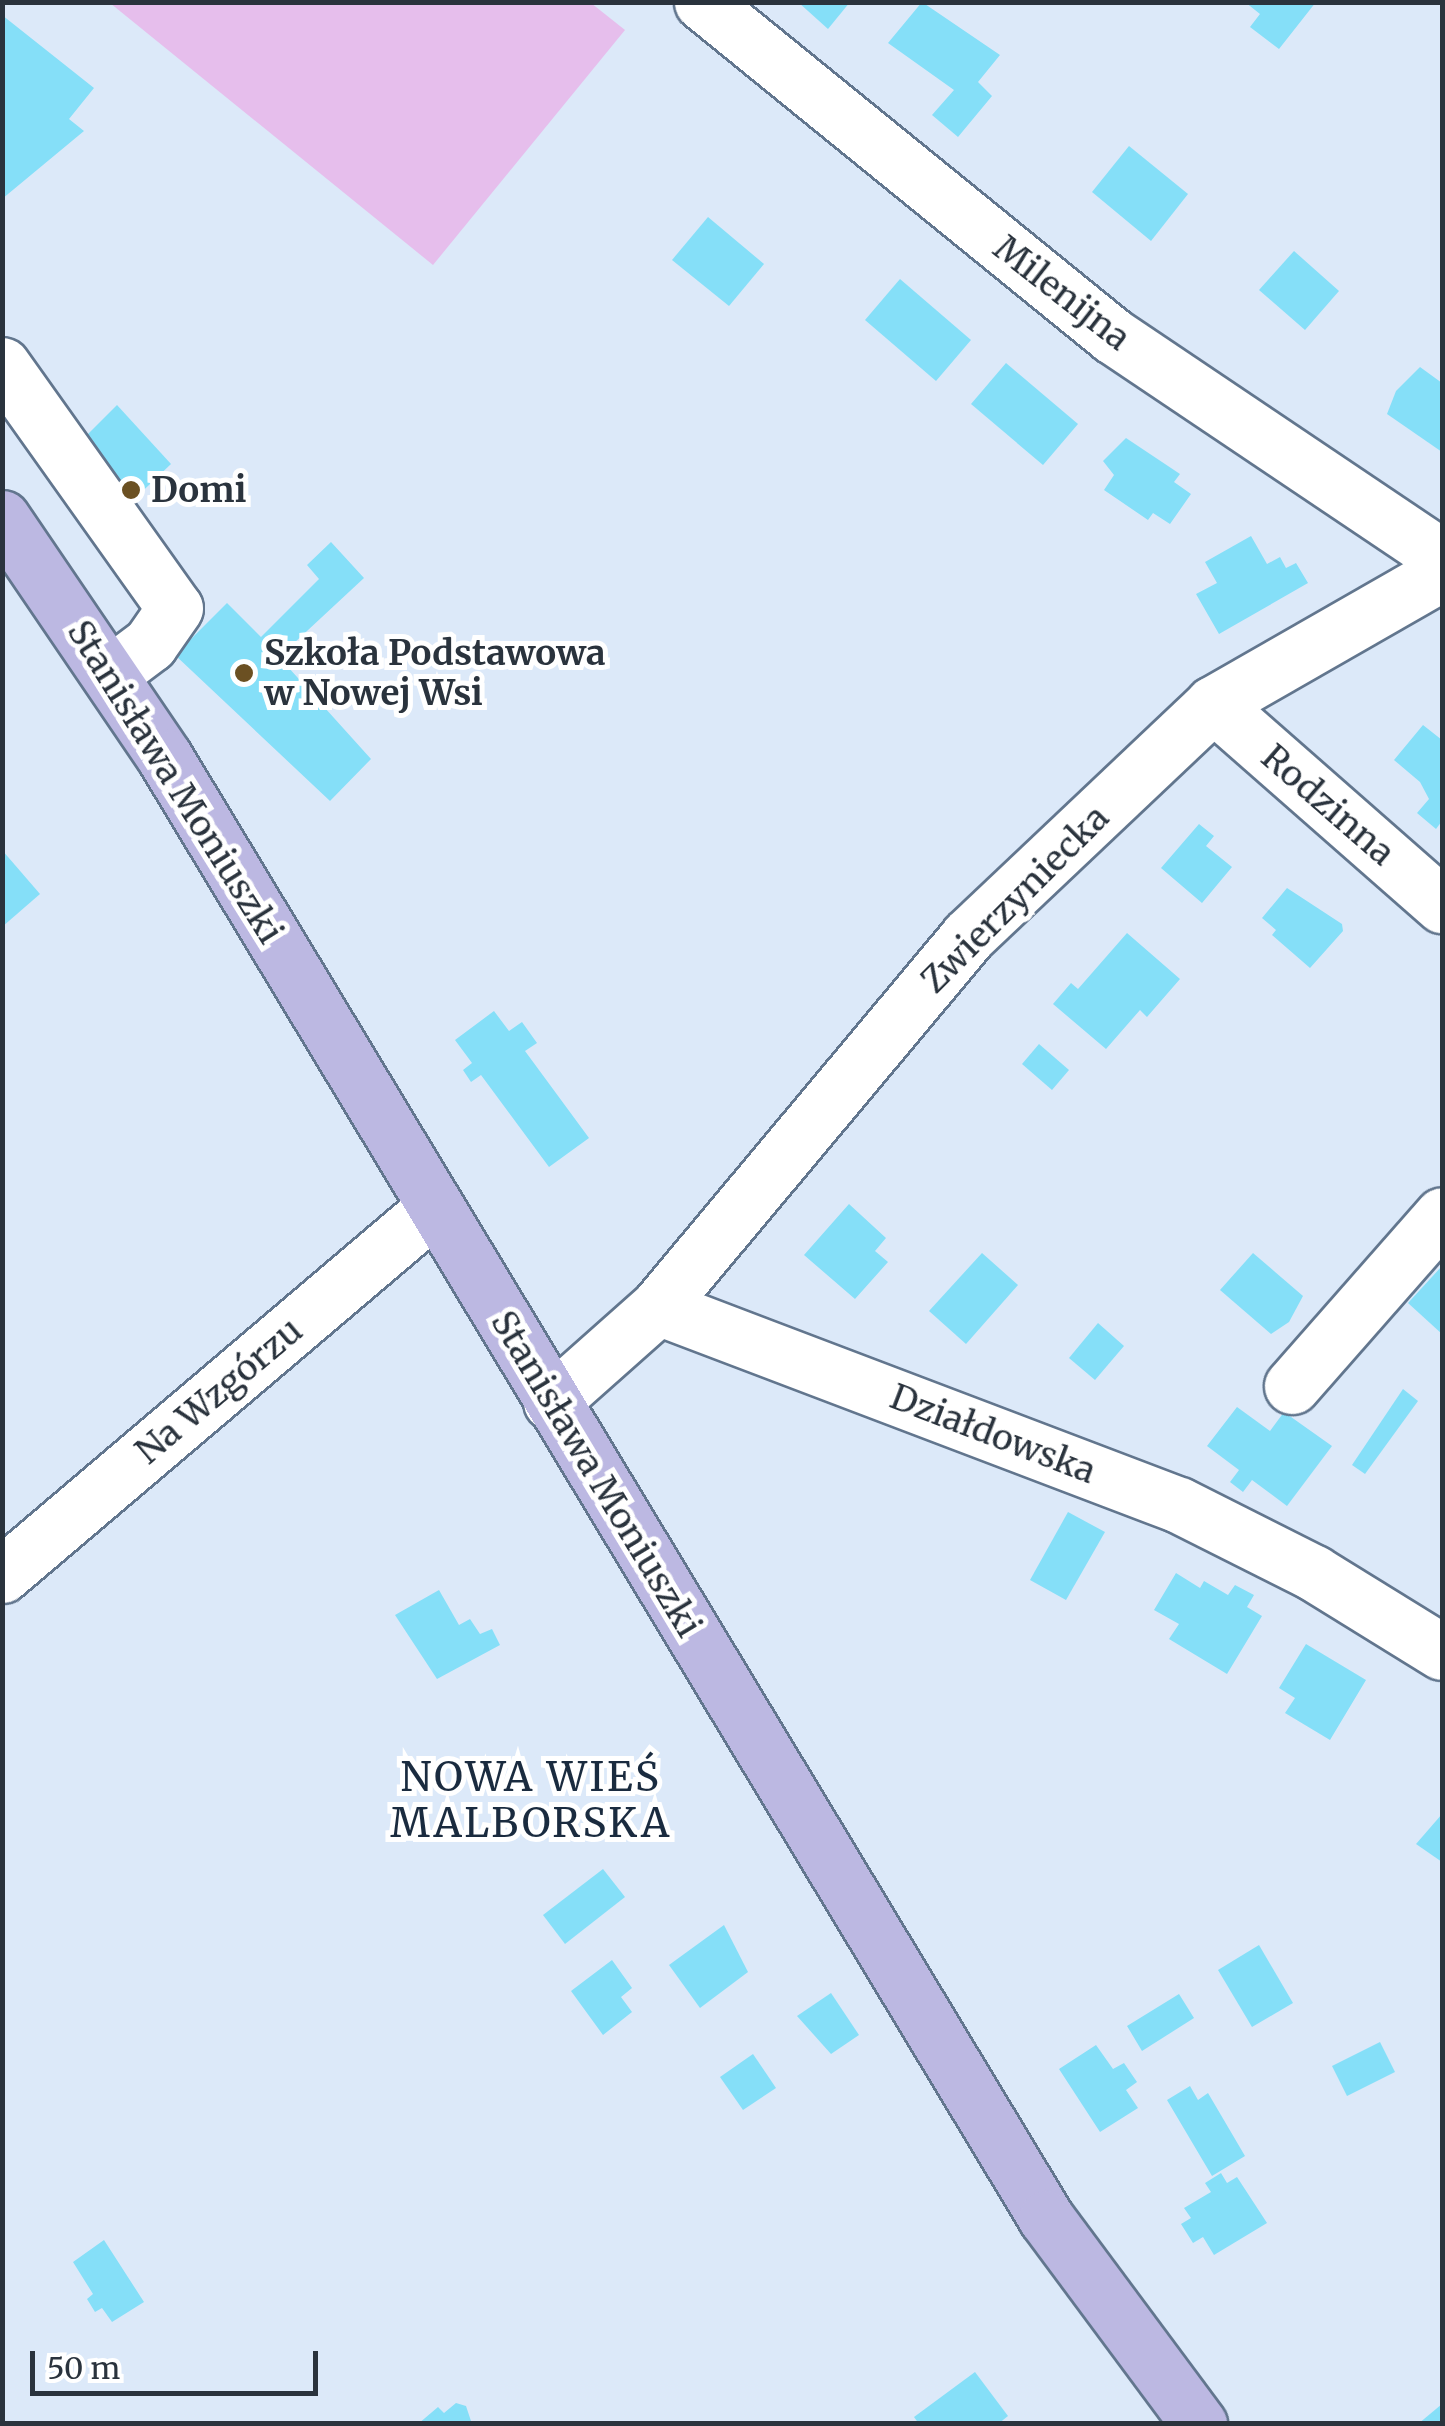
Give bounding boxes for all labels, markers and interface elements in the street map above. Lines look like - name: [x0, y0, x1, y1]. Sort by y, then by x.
- street label: Milenijna: [986, 227, 1138, 359]
- place label: Domi: [151, 469, 246, 511]
- marker: Domi: [120, 479, 142, 501]
- street label: Stanisława Moniuszki: [58, 613, 292, 951]
- place label: Szkoła Podstawowa w Nowej Wsi: [264, 632, 606, 714]
- marker: Szkoła Podstawowa w Nowej Wsi: [233, 662, 255, 684]
- street label: Rodzinna: [1253, 736, 1403, 874]
- street label: Zwierzyniecka: [913, 797, 1117, 1001]
- street label: Stanisława Moniuszki: [482, 1303, 710, 1645]
- street label: Na Wzgórzu: [127, 1309, 311, 1473]
- street label: Działdowska: [884, 1376, 1102, 1492]
- district label: NOWA WIEŚ MALBORSKA: [390, 1753, 672, 1847]
- scale bar: [35, 2331, 322, 2393]
- text: 50 m: [47, 2349, 120, 2387]

